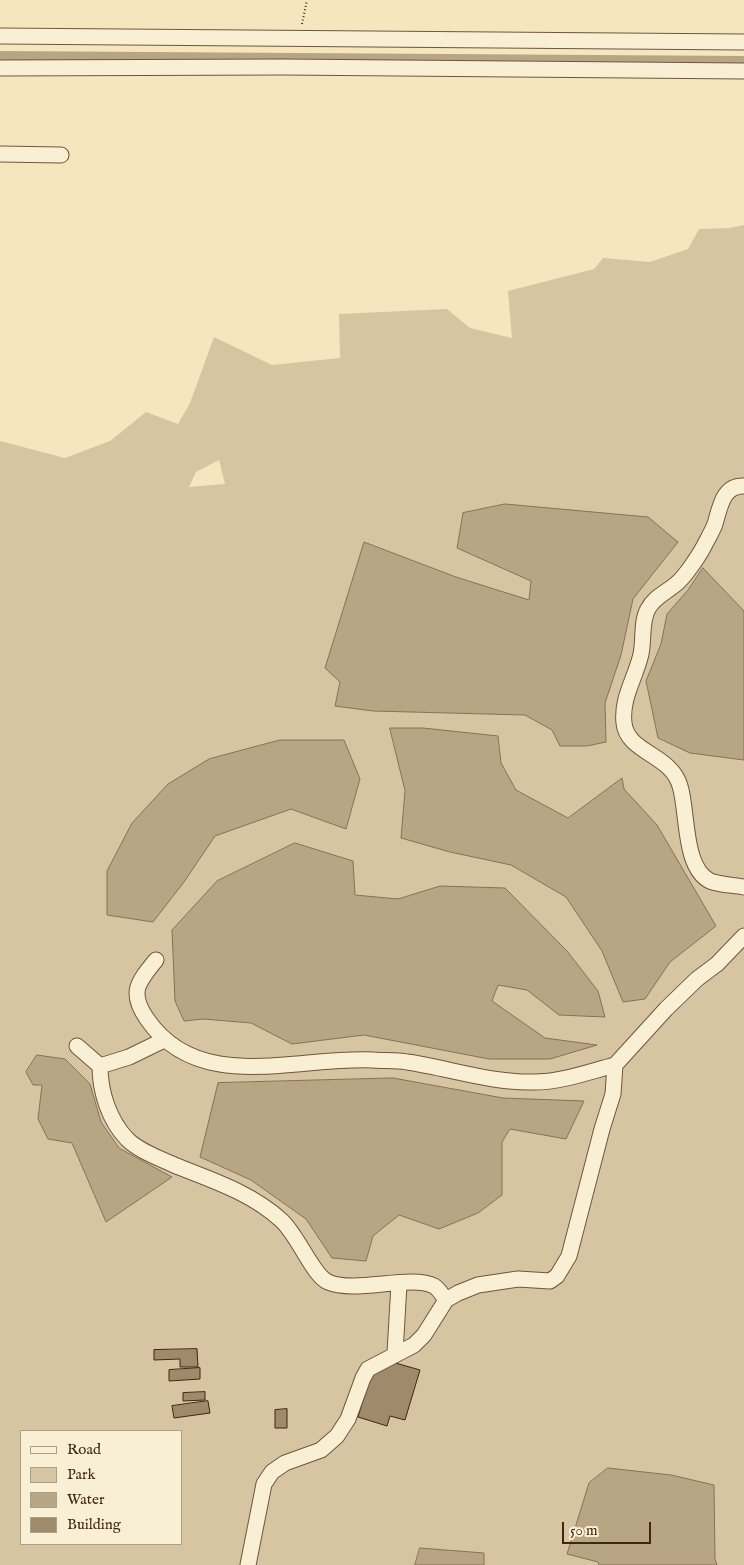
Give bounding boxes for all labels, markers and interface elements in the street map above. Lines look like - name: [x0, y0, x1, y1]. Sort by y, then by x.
- legend: [20, 1430, 182, 1545]
- text: Road: [67, 1440, 101, 1459]
- text: Park: [67, 1465, 96, 1484]
- text: Water: [67, 1490, 104, 1509]
- scale bar: [564, 1512, 653, 1544]
- text: Building: [67, 1515, 121, 1534]
- text: 50 m: [570, 1521, 598, 1540]

